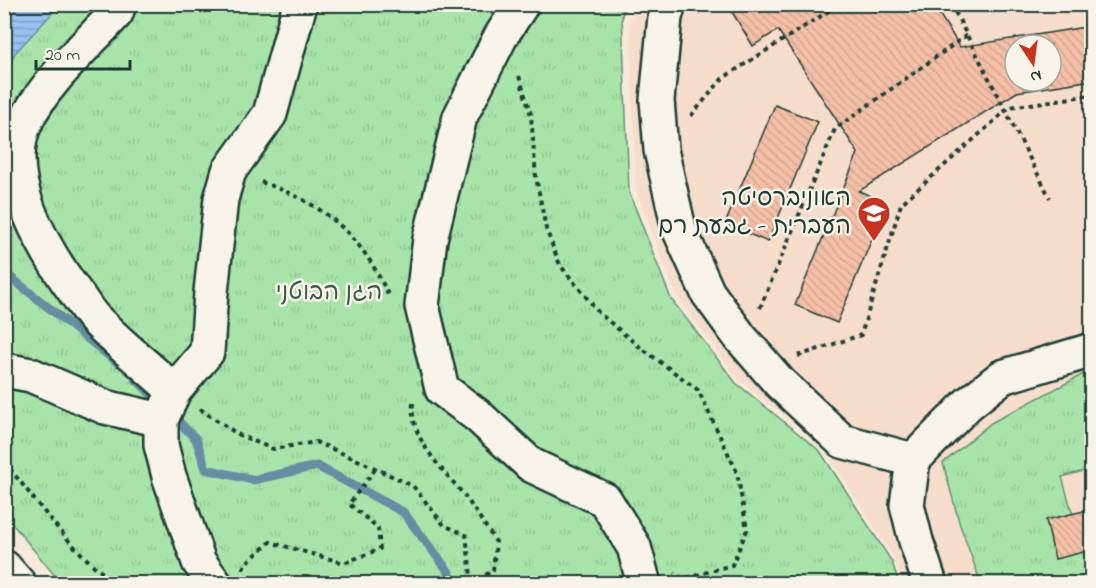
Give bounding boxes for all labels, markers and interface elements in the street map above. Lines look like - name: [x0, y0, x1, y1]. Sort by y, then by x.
- scale bar: [36, 33, 130, 71]
- north arrow: [1003, 33, 1063, 93]
- text: 20 m: [45, 43, 80, 69]
- text: N: [1028, 63, 1044, 89]
- place label: האוניברסיטה העברית - גבעת רם: [658, 182, 851, 245]
- school or university icon: האוניברסיטה העברית - גבעת רם: [856, 195, 892, 242]
- park label: הגן הבוטני: [276, 276, 382, 311]

